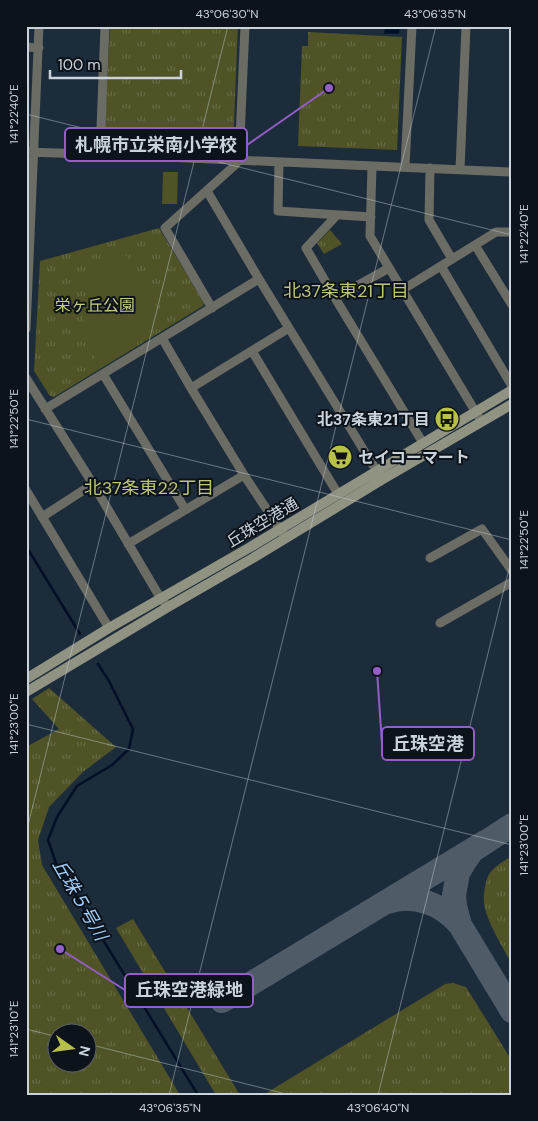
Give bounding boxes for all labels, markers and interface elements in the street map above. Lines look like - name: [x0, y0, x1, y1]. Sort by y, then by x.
- text: 43°06'30"N: [195, 6, 259, 22]
- text: 43°06'35"N: [404, 6, 466, 22]
- scale bar: [50, 48, 181, 80]
- text: 100 m: [58, 55, 101, 75]
- text: 141°22'40"E: [6, 84, 22, 144]
- callout: 札幌市立栄南小学校: [65, 128, 247, 161]
- text: 札幌市立栄南小学校: [75, 133, 237, 157]
- text: 141°22'40"E: [516, 204, 532, 264]
- district label: 北37条東21丁目: [283, 279, 409, 303]
- park label: 栄ヶ丘公園: [55, 295, 135, 316]
- text: 141°22'50"E: [6, 389, 22, 449]
- bus stop icon: 北37条東21丁目: [434, 406, 460, 432]
- place label: 北37条東21丁目: [317, 409, 430, 430]
- supermarket icon: セイコーマート: [327, 444, 353, 470]
- place label: セイコーマート: [358, 447, 470, 468]
- district label: 北37条東22丁目: [84, 476, 214, 500]
- street label: 丘珠空港通: [223, 493, 302, 552]
- text: 141°22'50"E: [516, 510, 532, 570]
- text: 141°23'00"E: [6, 693, 22, 755]
- callout: 丘珠空港: [382, 727, 474, 760]
- text: 丘珠空港: [392, 732, 464, 756]
- text: 141°23'00"E: [516, 814, 532, 876]
- water label: 丘珠５号川: [47, 855, 114, 947]
- callout: 丘珠空港緑地: [125, 974, 253, 1007]
- text: 丘珠空港緑地: [135, 978, 243, 1002]
- text: 141°23'10"E: [6, 1000, 22, 1058]
- north arrow: [48, 1024, 98, 1074]
- text: N: [75, 1044, 95, 1058]
- text: 43°06'35"N: [139, 1100, 201, 1116]
- text: 43°06'40"N: [347, 1100, 409, 1116]

